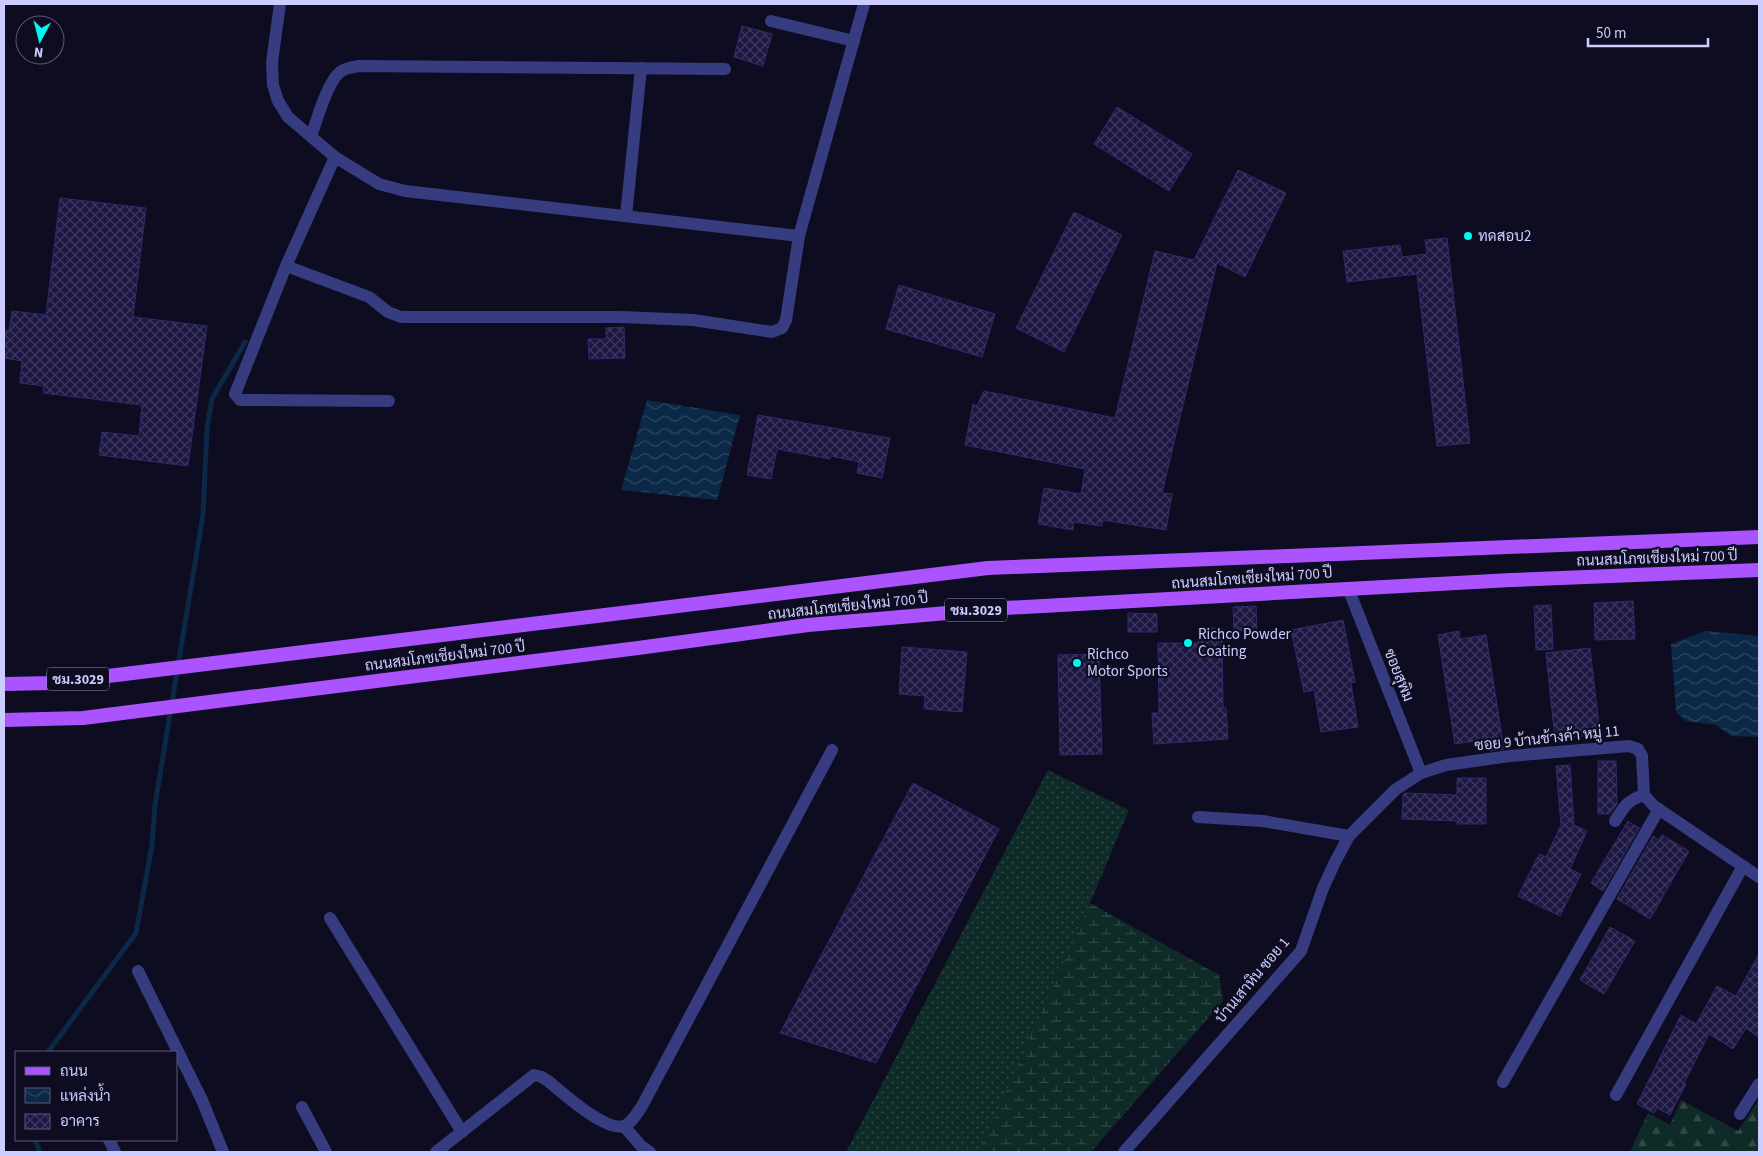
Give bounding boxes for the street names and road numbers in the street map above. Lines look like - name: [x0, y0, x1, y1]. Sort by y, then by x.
- street label: ถนนสมโภชเชียงใหม่ 700 ปี: [1576, 545, 1738, 572]
- street label: ถนนสมโภชเชียงใหม่ 700 ปี: [1171, 562, 1333, 595]
- street label: ถนนสมโภชเชียงใหม่ 700 ปี: [767, 588, 929, 625]
- road number: ชม.3029: [945, 598, 1007, 622]
- street label: ถนนสมโภชเชียงใหม่ 700 ปี: [364, 636, 526, 677]
- street label: ซอยสุพิม: [1378, 646, 1419, 705]
- road number: ชม.3029: [47, 668, 109, 691]
- street label: ซอย 9 บ้านช้างค้า หมู่ 11: [1473, 720, 1621, 757]
- street label: บ้านเสาหิน ซอย 1: [1210, 933, 1295, 1028]

